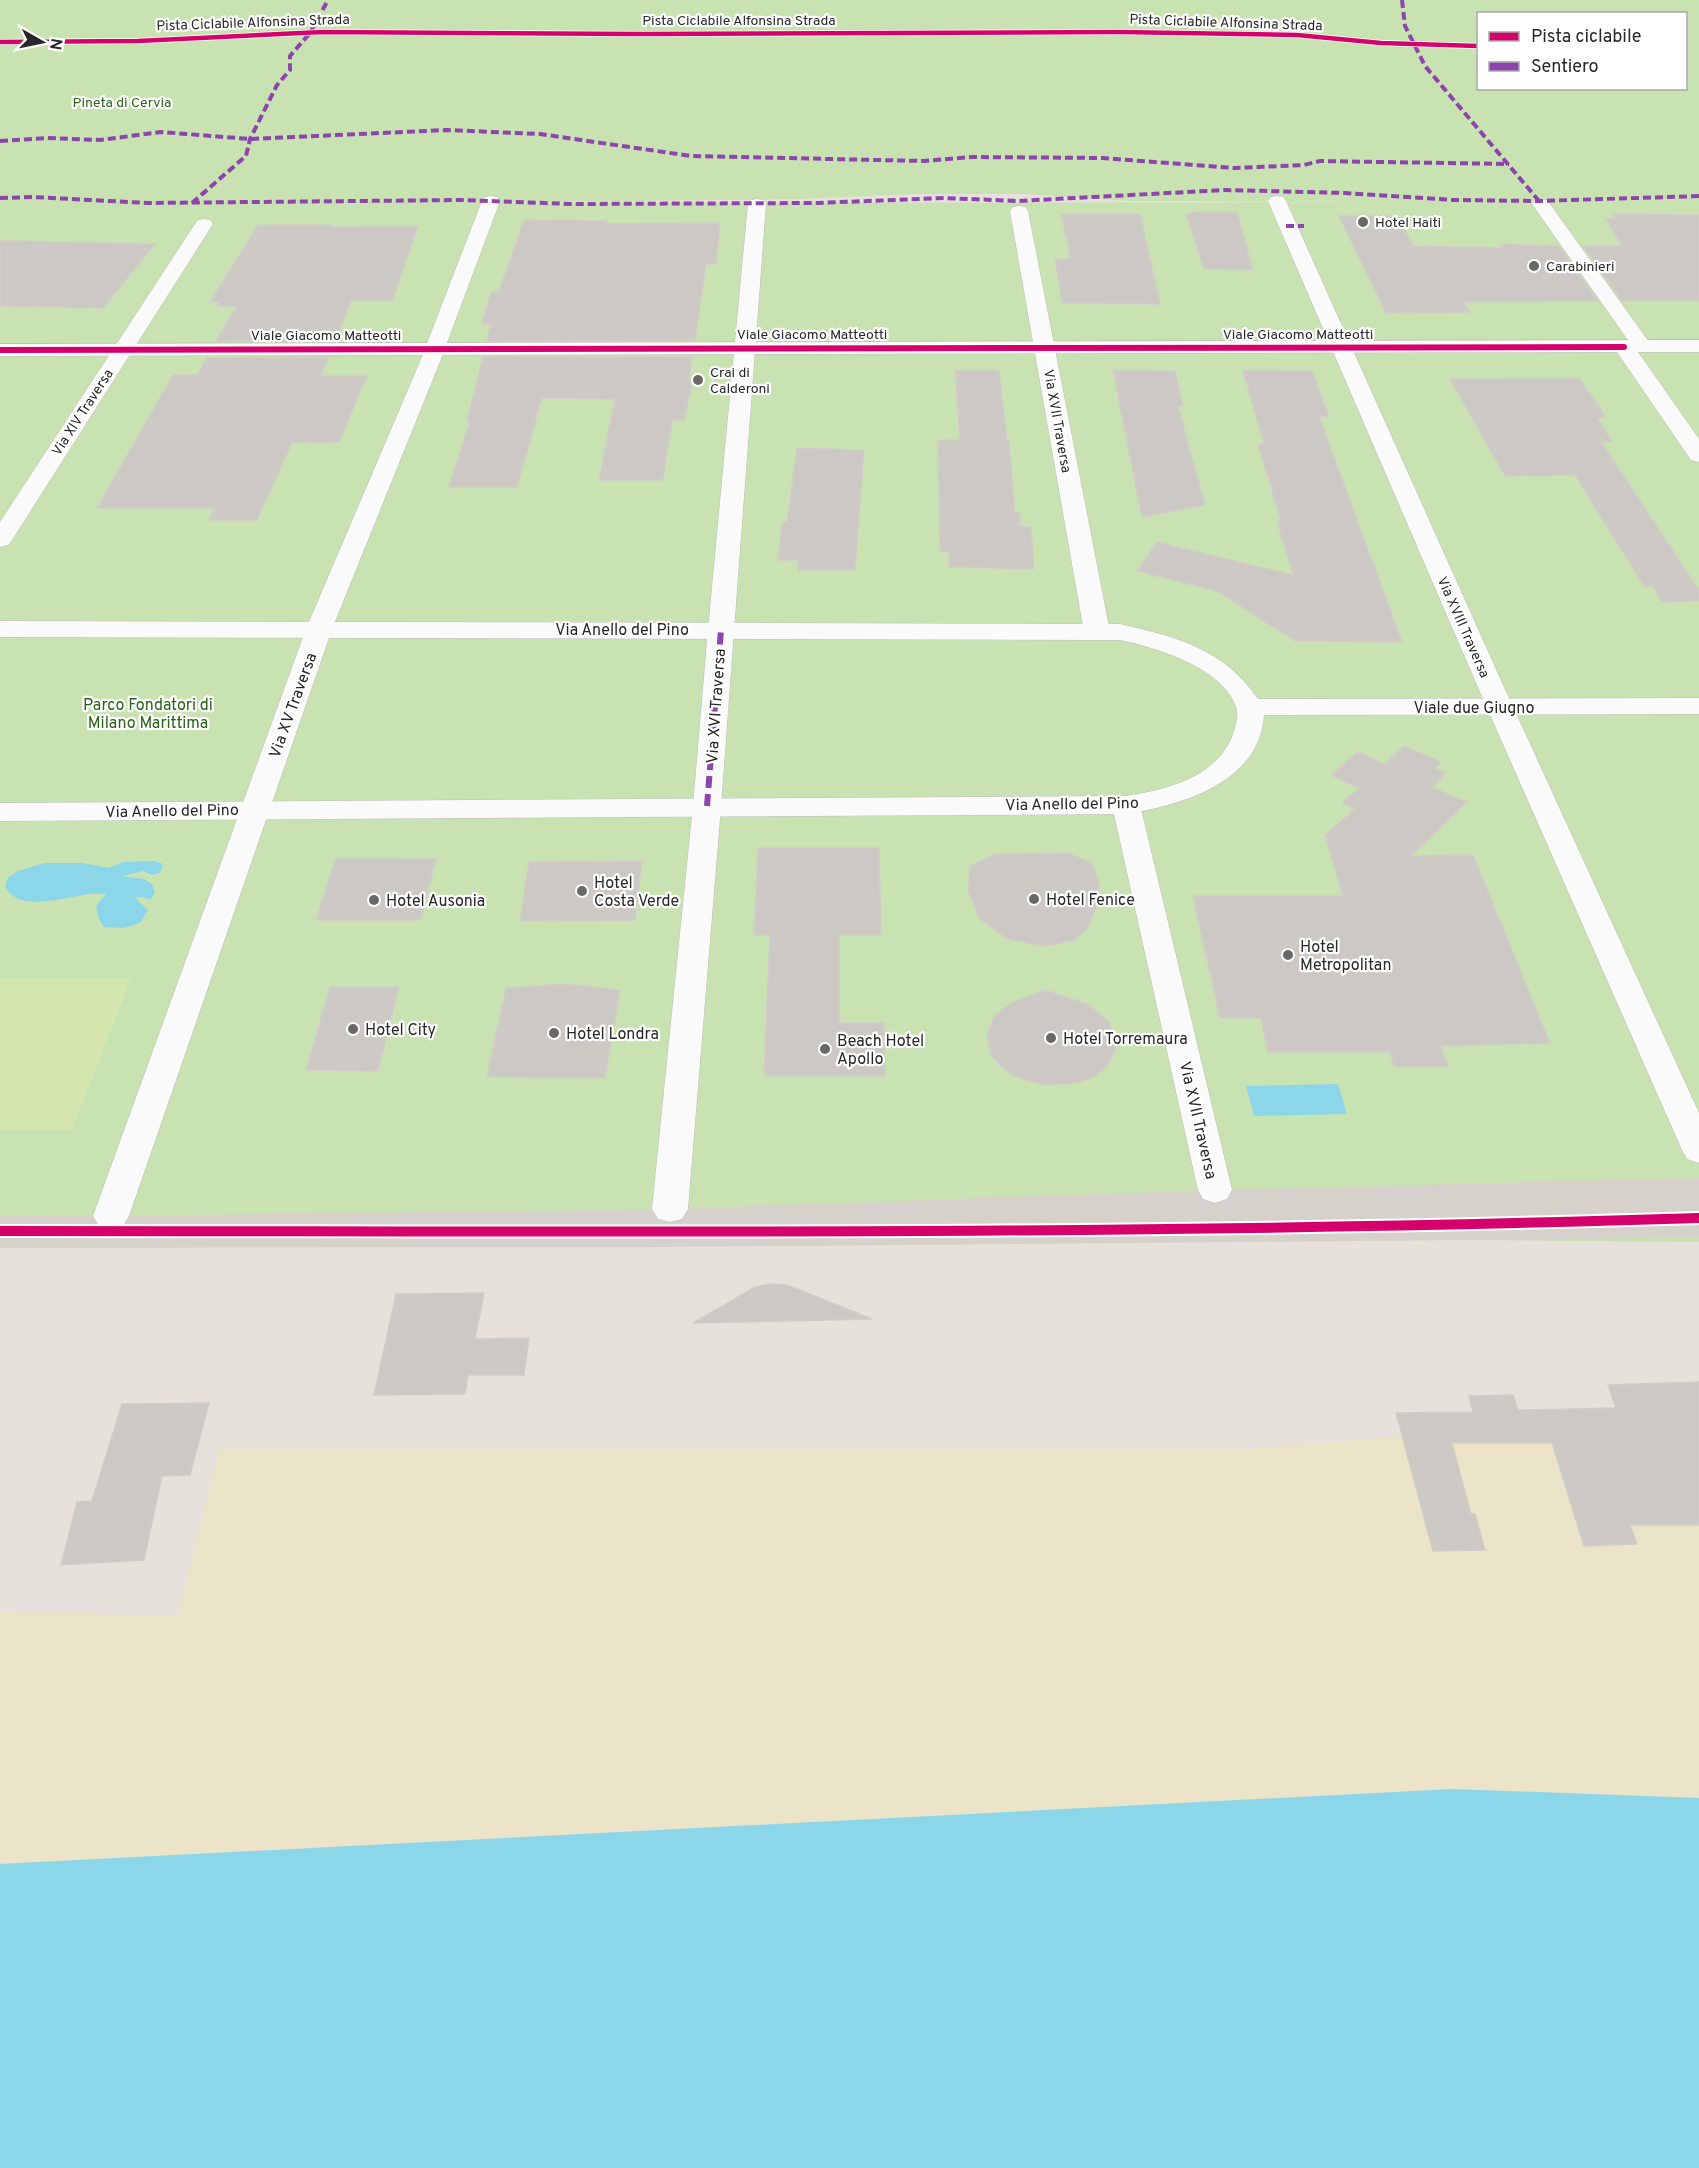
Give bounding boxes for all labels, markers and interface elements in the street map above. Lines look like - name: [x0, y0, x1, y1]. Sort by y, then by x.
- north arrow: [12, 12, 72, 72]
- street label: Pista Ciclabile Alfonsina Strada: [156, 12, 350, 35]
- street label: Pista Ciclabile Alfonsina Strada: [1129, 12, 1323, 35]
- legend: [1477, 12, 1687, 90]
- street label: Pista Ciclabile Alfonsina Strada: [642, 13, 836, 30]
- text: Pista ciclabile: [1531, 26, 1641, 49]
- text: N: [44, 37, 66, 51]
- text: Sentiero: [1531, 56, 1599, 79]
- park label: Pineta di Cervia: [73, 95, 171, 112]
- marker: Hotel Haiti: [1356, 215, 1370, 229]
- place label: Hotel Haiti: [1375, 215, 1441, 232]
- marker: Carabinieri: [1527, 259, 1541, 273]
- place label: Carabinieri: [1546, 259, 1615, 276]
- street label: Viale Giacomo Matteotti: [737, 327, 887, 344]
- street label: Viale Giacomo Matteotti: [1223, 327, 1373, 344]
- street label: Viale Giacomo Matteotti: [251, 328, 401, 345]
- place label: Crai di Calderoni: [710, 365, 770, 398]
- street label: Via XIV Traversa: [49, 366, 118, 459]
- street label: Via XVII Traversa: [1039, 368, 1074, 474]
- marker: Crai di Calderoni: [691, 373, 705, 387]
- street label: Via XVIII Traversa: [1433, 574, 1493, 681]
- street label: Via Anello del Pino: [555, 621, 689, 641]
- street label: Via XVI Traversa: [703, 648, 731, 764]
- street label: Via XV Traversa: [266, 650, 322, 761]
- park label: Parco Fondatori di Milano Marittima: [83, 696, 213, 734]
- street label: Viale due Giugno: [1413, 699, 1535, 719]
- street label: Via Anello del Pino: [1005, 794, 1139, 816]
- street label: Via Anello del Pino: [105, 801, 239, 823]
- place label: Hotel Costa Verde: [594, 874, 679, 912]
- marker: Hotel Costa Verde: [575, 884, 589, 898]
- place label: Hotel Fenice: [1046, 891, 1135, 911]
- place label: Hotel Ausonia: [386, 892, 485, 912]
- marker: Hotel Fenice: [1027, 892, 1041, 906]
- marker: Hotel Ausonia: [367, 893, 381, 907]
- place label: Hotel Metropolitan: [1300, 938, 1391, 976]
- marker: Hotel Metropolitan: [1281, 948, 1295, 962]
- place label: Hotel City: [365, 1021, 436, 1041]
- marker: Hotel City: [346, 1022, 360, 1036]
- place label: Hotel Londra: [566, 1025, 659, 1045]
- marker: Hotel Londra: [547, 1026, 561, 1040]
- place label: Hotel Torremaura: [1063, 1030, 1188, 1050]
- marker: Hotel Torremaura: [1044, 1031, 1058, 1045]
- place label: Beach Hotel Apollo: [837, 1032, 924, 1070]
- marker: Beach Hotel Apollo: [818, 1042, 832, 1056]
- street label: Via XVII Traversa: [1174, 1060, 1220, 1181]

